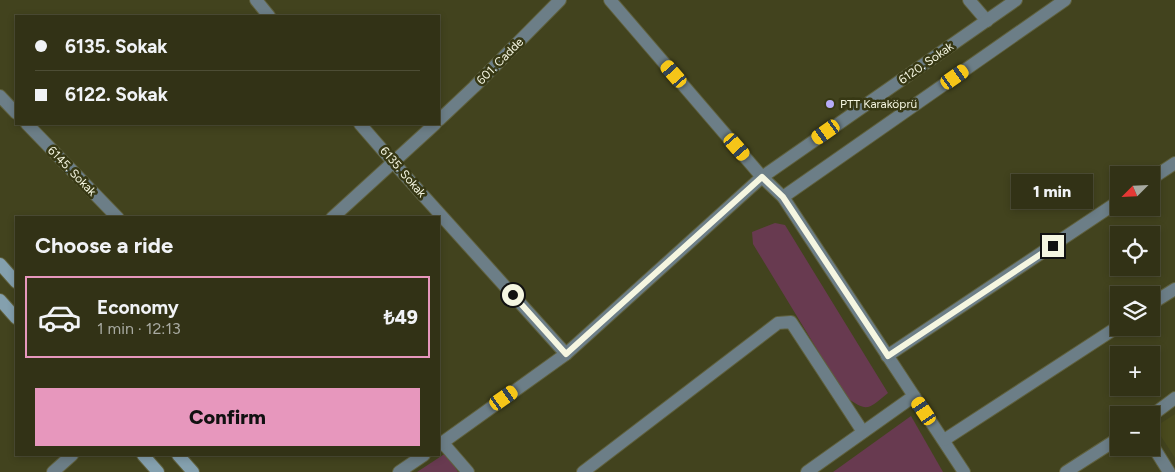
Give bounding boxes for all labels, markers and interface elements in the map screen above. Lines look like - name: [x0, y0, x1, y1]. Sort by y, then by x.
- street label: 601. Cadde: [474, 34, 527, 87]
- text: 6135. Sokak: [65, 35, 168, 58]
- street label: 6120. Sokak: [896, 39, 956, 87]
- car: [658, 58, 689, 90]
- car: [938, 62, 971, 92]
- text: 6122. Sokak: [65, 83, 168, 106]
- place label: PTT Karaköprü: [840, 97, 917, 111]
- marker: PTT Karaköprü: [824, 98, 836, 110]
- car: [809, 117, 842, 147]
- car: [721, 131, 752, 163]
- street label: 6145. Sokak: [45, 143, 99, 199]
- street label: 6135. Sokak: [377, 144, 429, 200]
- north arrow: [1110, 166, 1160, 216]
- map controls: [1110, 166, 1160, 456]
- callout: 1 min: [1012, 174, 1094, 208]
- text: 1 min: [1033, 182, 1071, 201]
- button: locate: [1110, 226, 1160, 276]
- text: Choose a ride: [35, 232, 173, 259]
- route end: [1042, 235, 1064, 257]
- route start: [502, 284, 524, 306]
- button: layers: [1110, 286, 1160, 336]
- icon: car: [37, 295, 82, 340]
- text: Economy: [97, 296, 179, 319]
- text: ₺49: [384, 306, 418, 329]
- text: 1 min · 12:13: [97, 319, 181, 338]
- button: +: [1110, 346, 1160, 396]
- car: [487, 383, 520, 413]
- button: Confirm: [35, 388, 420, 446]
- car: [909, 394, 938, 428]
- button: −: [1110, 406, 1160, 456]

